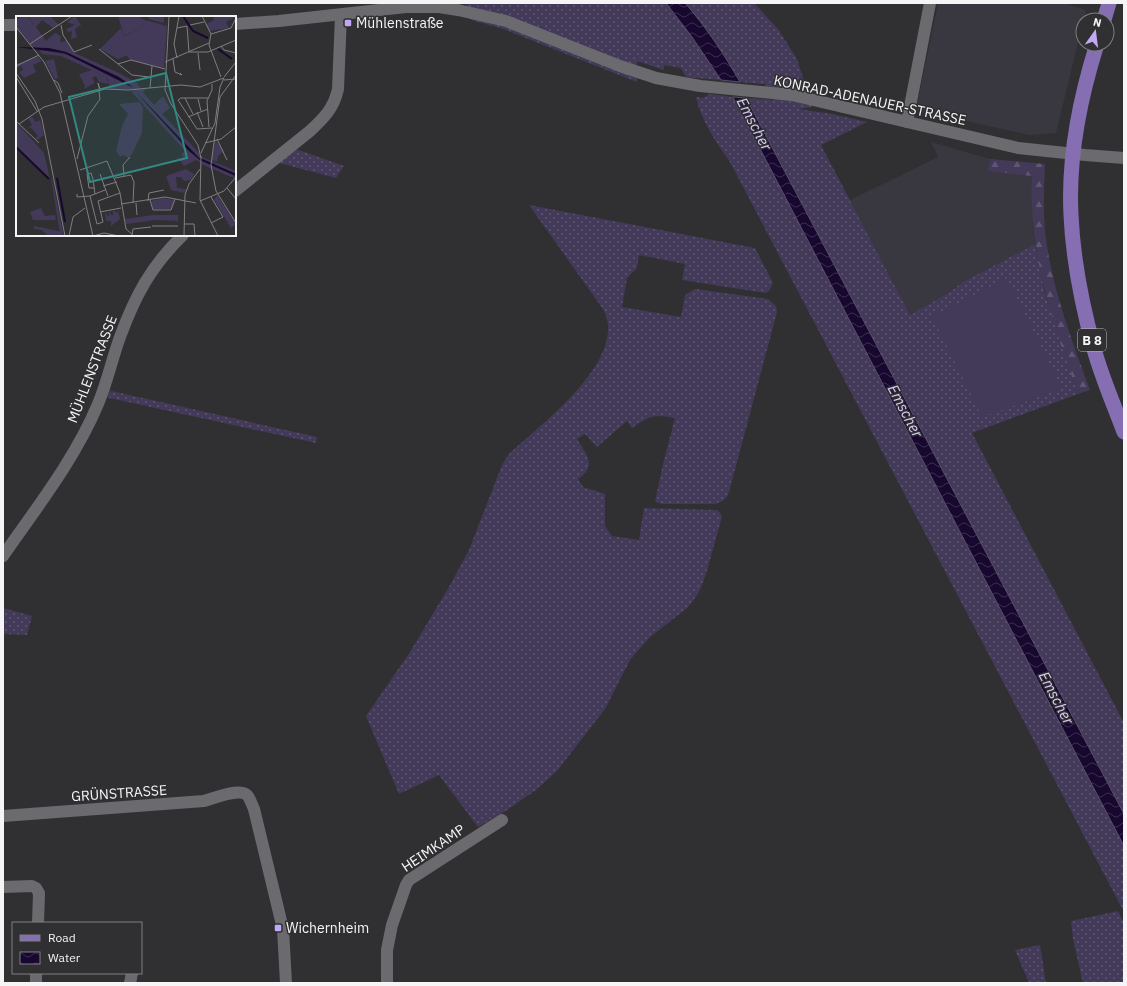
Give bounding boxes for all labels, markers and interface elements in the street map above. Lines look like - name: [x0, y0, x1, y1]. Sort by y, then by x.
- north arrow: [1075, 12, 1115, 52]
- place label: Mühlenstraße: [356, 14, 444, 32]
- text: N: [1092, 15, 1103, 30]
- inset map: [16, 16, 236, 236]
- marker: Mühlenstraße: [343, 18, 353, 28]
- street label: KONRAD-ADENAUER-STRASSE: [772, 71, 968, 129]
- water label: Emscher: [733, 94, 777, 154]
- street label: MÜHLENSTRASSE: [63, 313, 121, 425]
- road number: B 8: [1078, 329, 1106, 351]
- water label: Emscher: [884, 381, 928, 441]
- water label: Emscher: [1035, 668, 1079, 728]
- street label: GRÜNSTRASSE: [70, 781, 168, 805]
- street label: HEIMKAMP: [398, 820, 468, 876]
- place label: Wichernheim: [286, 919, 369, 937]
- legend: [12, 922, 142, 974]
- marker: Wichernheim: [273, 923, 283, 933]
- text: Road: [48, 930, 76, 945]
- text: Water: [48, 950, 81, 965]

